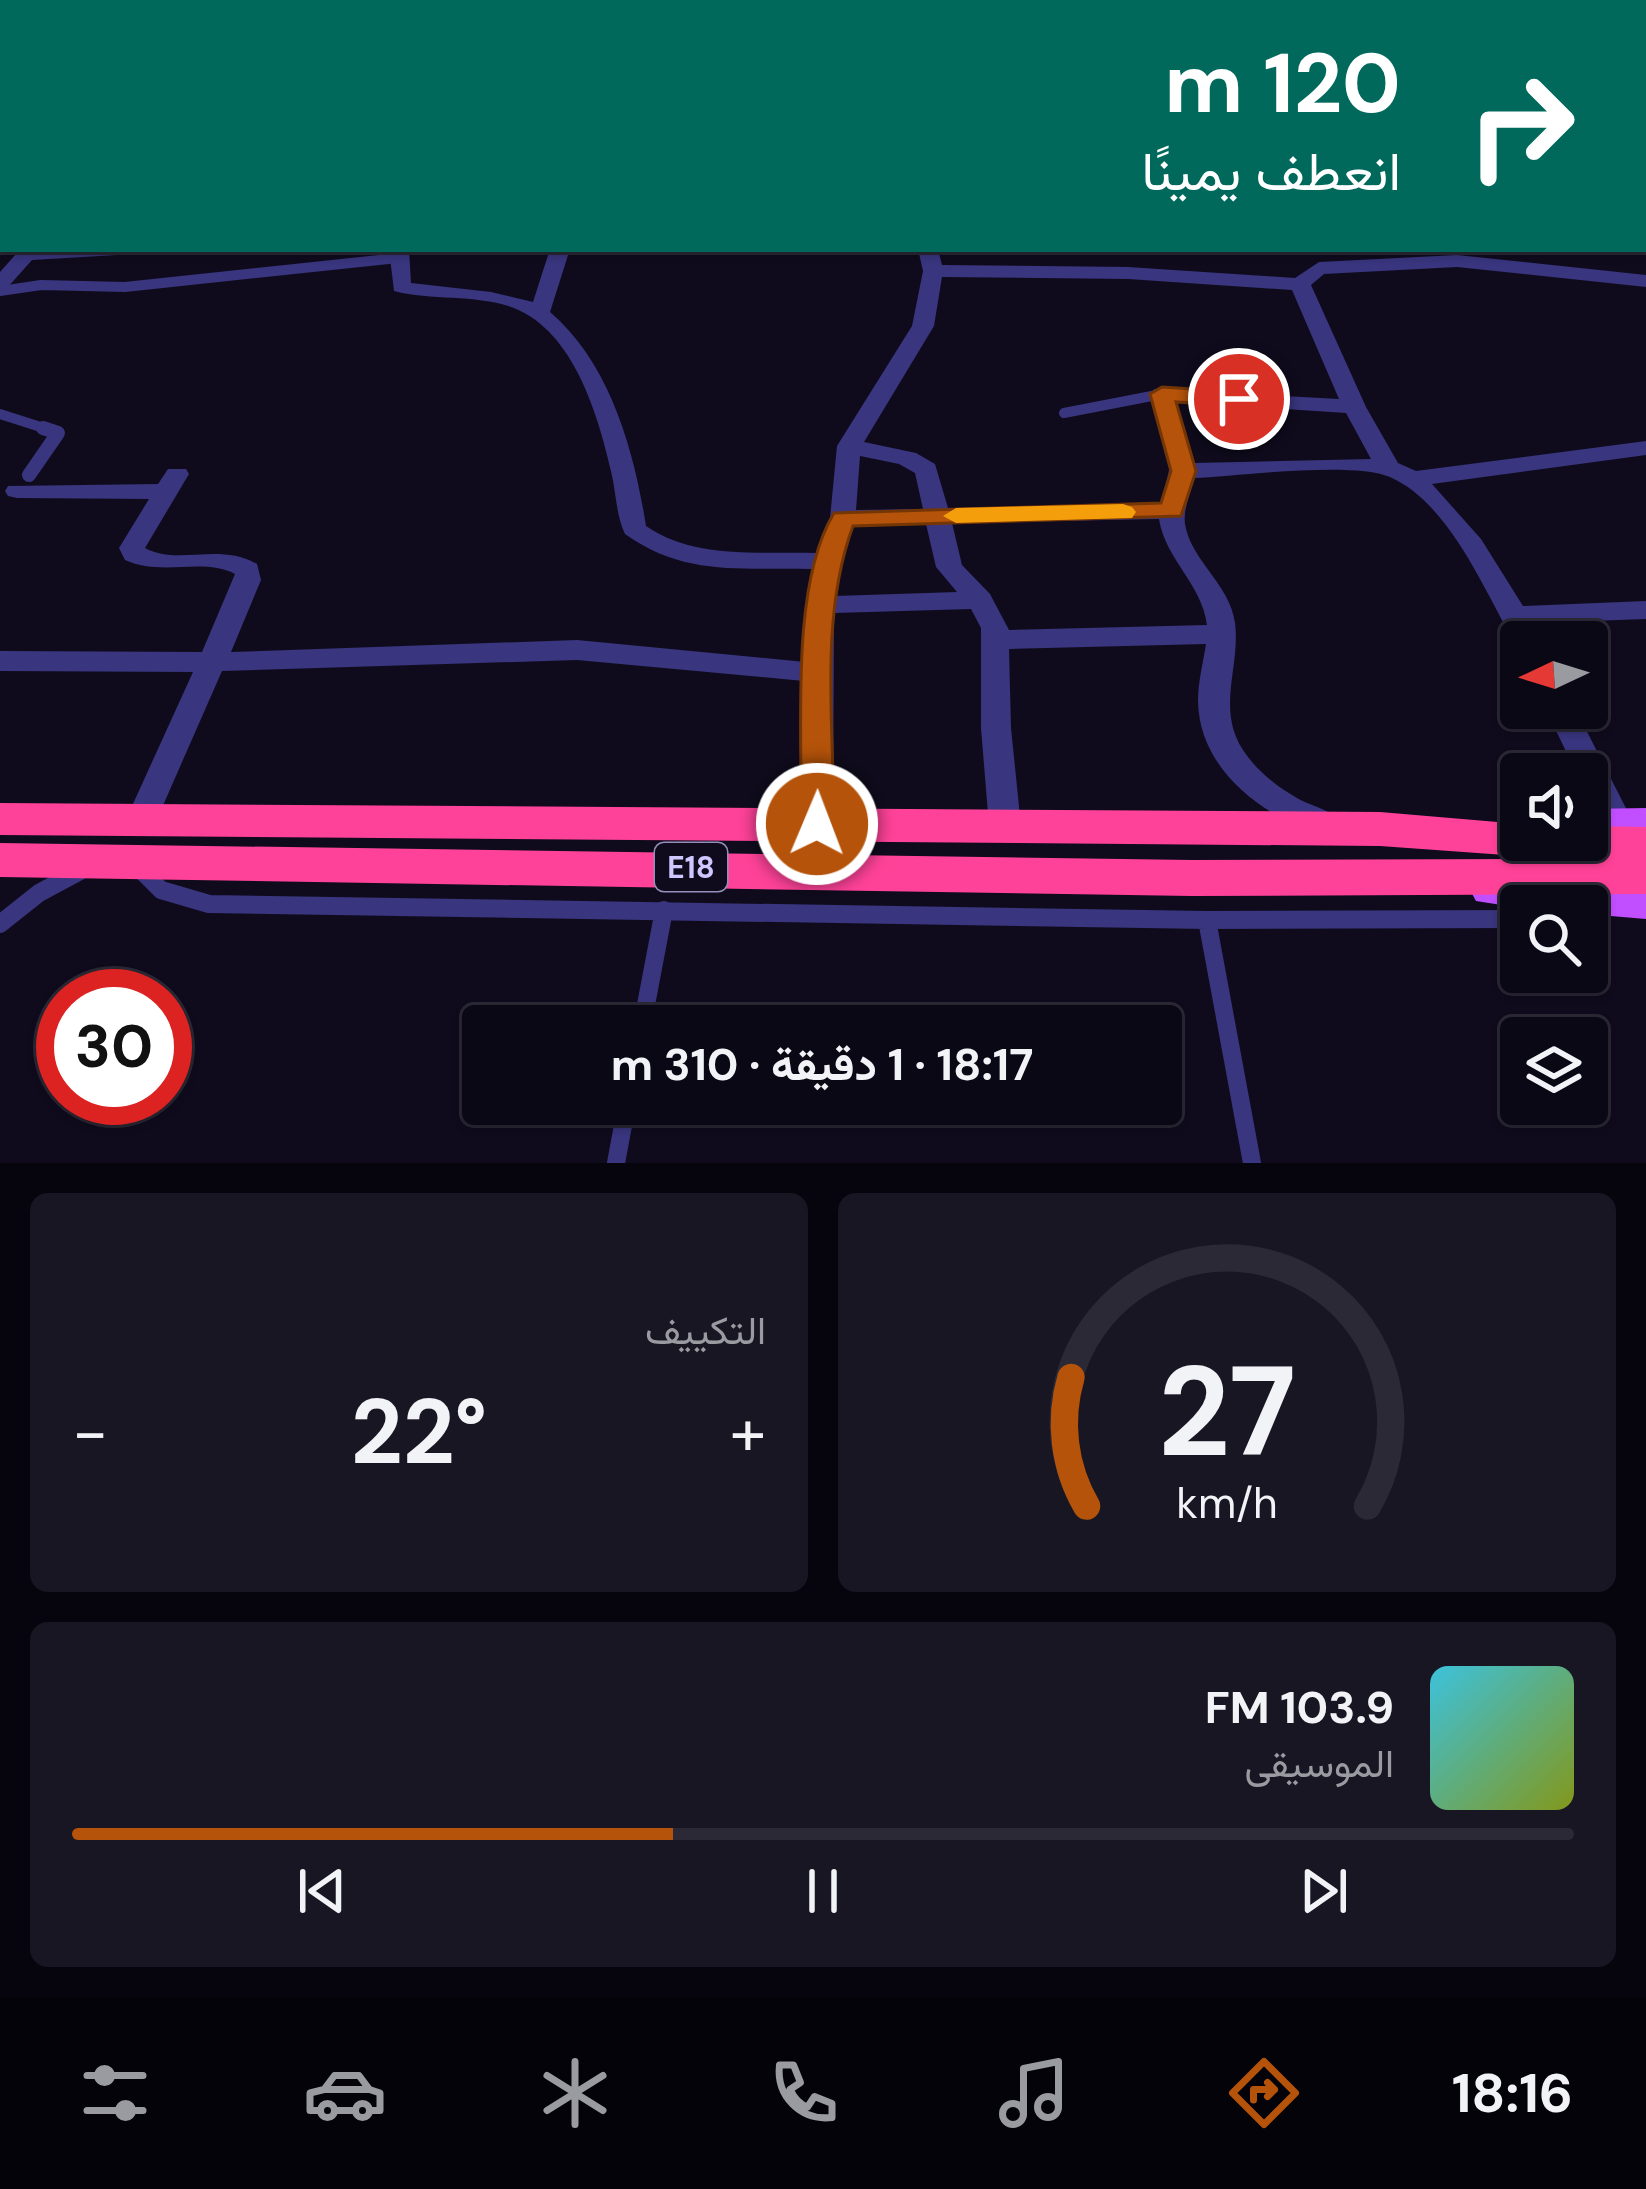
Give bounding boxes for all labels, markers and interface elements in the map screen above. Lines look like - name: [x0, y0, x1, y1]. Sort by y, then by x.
- text: 120 m: [1164, 29, 1401, 138]
- icon: right: [1443, 48, 1599, 204]
- text: انعطف يمينًا: [1142, 136, 1401, 207]
- pin: [1188, 348, 1290, 450]
- icon: arrive: [1206, 366, 1272, 432]
- north arrow: [1500, 621, 1608, 729]
- map controls: [1500, 621, 1608, 1125]
- button: sound: [1500, 753, 1608, 861]
- position arrow: [754, 761, 880, 887]
- road number: E18: [655, 843, 727, 891]
- button: search: [1500, 885, 1608, 993]
- speed limit sign: 30: [36, 969, 192, 1125]
- button: layers: [1500, 1017, 1608, 1125]
- text: 18:17 · 1 دقيقة · 310 m: [611, 1035, 1033, 1094]
- text: التكييف: [645, 1305, 766, 1356]
- text: 27: [1158, 1331, 1296, 1494]
- text: 22°: [351, 1374, 487, 1491]
- text: −: [72, 1390, 108, 1475]
- text: +: [730, 1390, 766, 1475]
- text: km/h: [1176, 1474, 1278, 1530]
- text: 103.9 FM: [1205, 1678, 1394, 1737]
- text: الموسيقى: [1244, 1738, 1394, 1789]
- icon: previous: [289, 1858, 355, 1924]
- icon: pause: [790, 1858, 856, 1924]
- icon: next: [1291, 1858, 1357, 1924]
- icon: filters: [73, 2051, 157, 2135]
- icon: car: [303, 2051, 387, 2135]
- icon: climate: [533, 2051, 617, 2135]
- icon: phone: [762, 2051, 846, 2135]
- icon: music: [992, 2051, 1076, 2135]
- icon: directions: [1222, 2051, 1306, 2135]
- text: 18:16: [1452, 2058, 1573, 2129]

